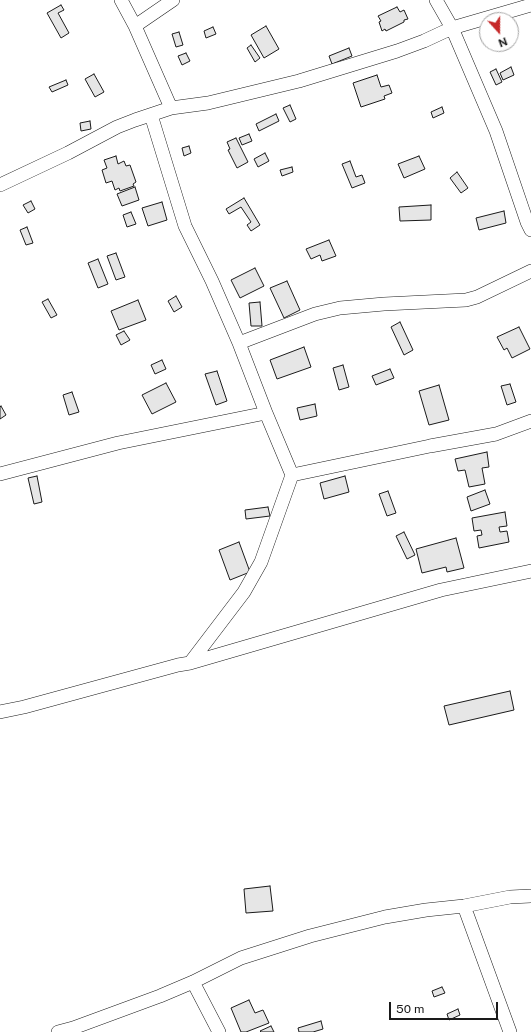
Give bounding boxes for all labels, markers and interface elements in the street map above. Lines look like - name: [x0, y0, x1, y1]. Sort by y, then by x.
- north arrow: [479, 12, 519, 52]
- text: N: [497, 35, 509, 49]
- scale bar: [391, 994, 500, 1020]
- text: 50 m: [396, 1002, 424, 1016]

